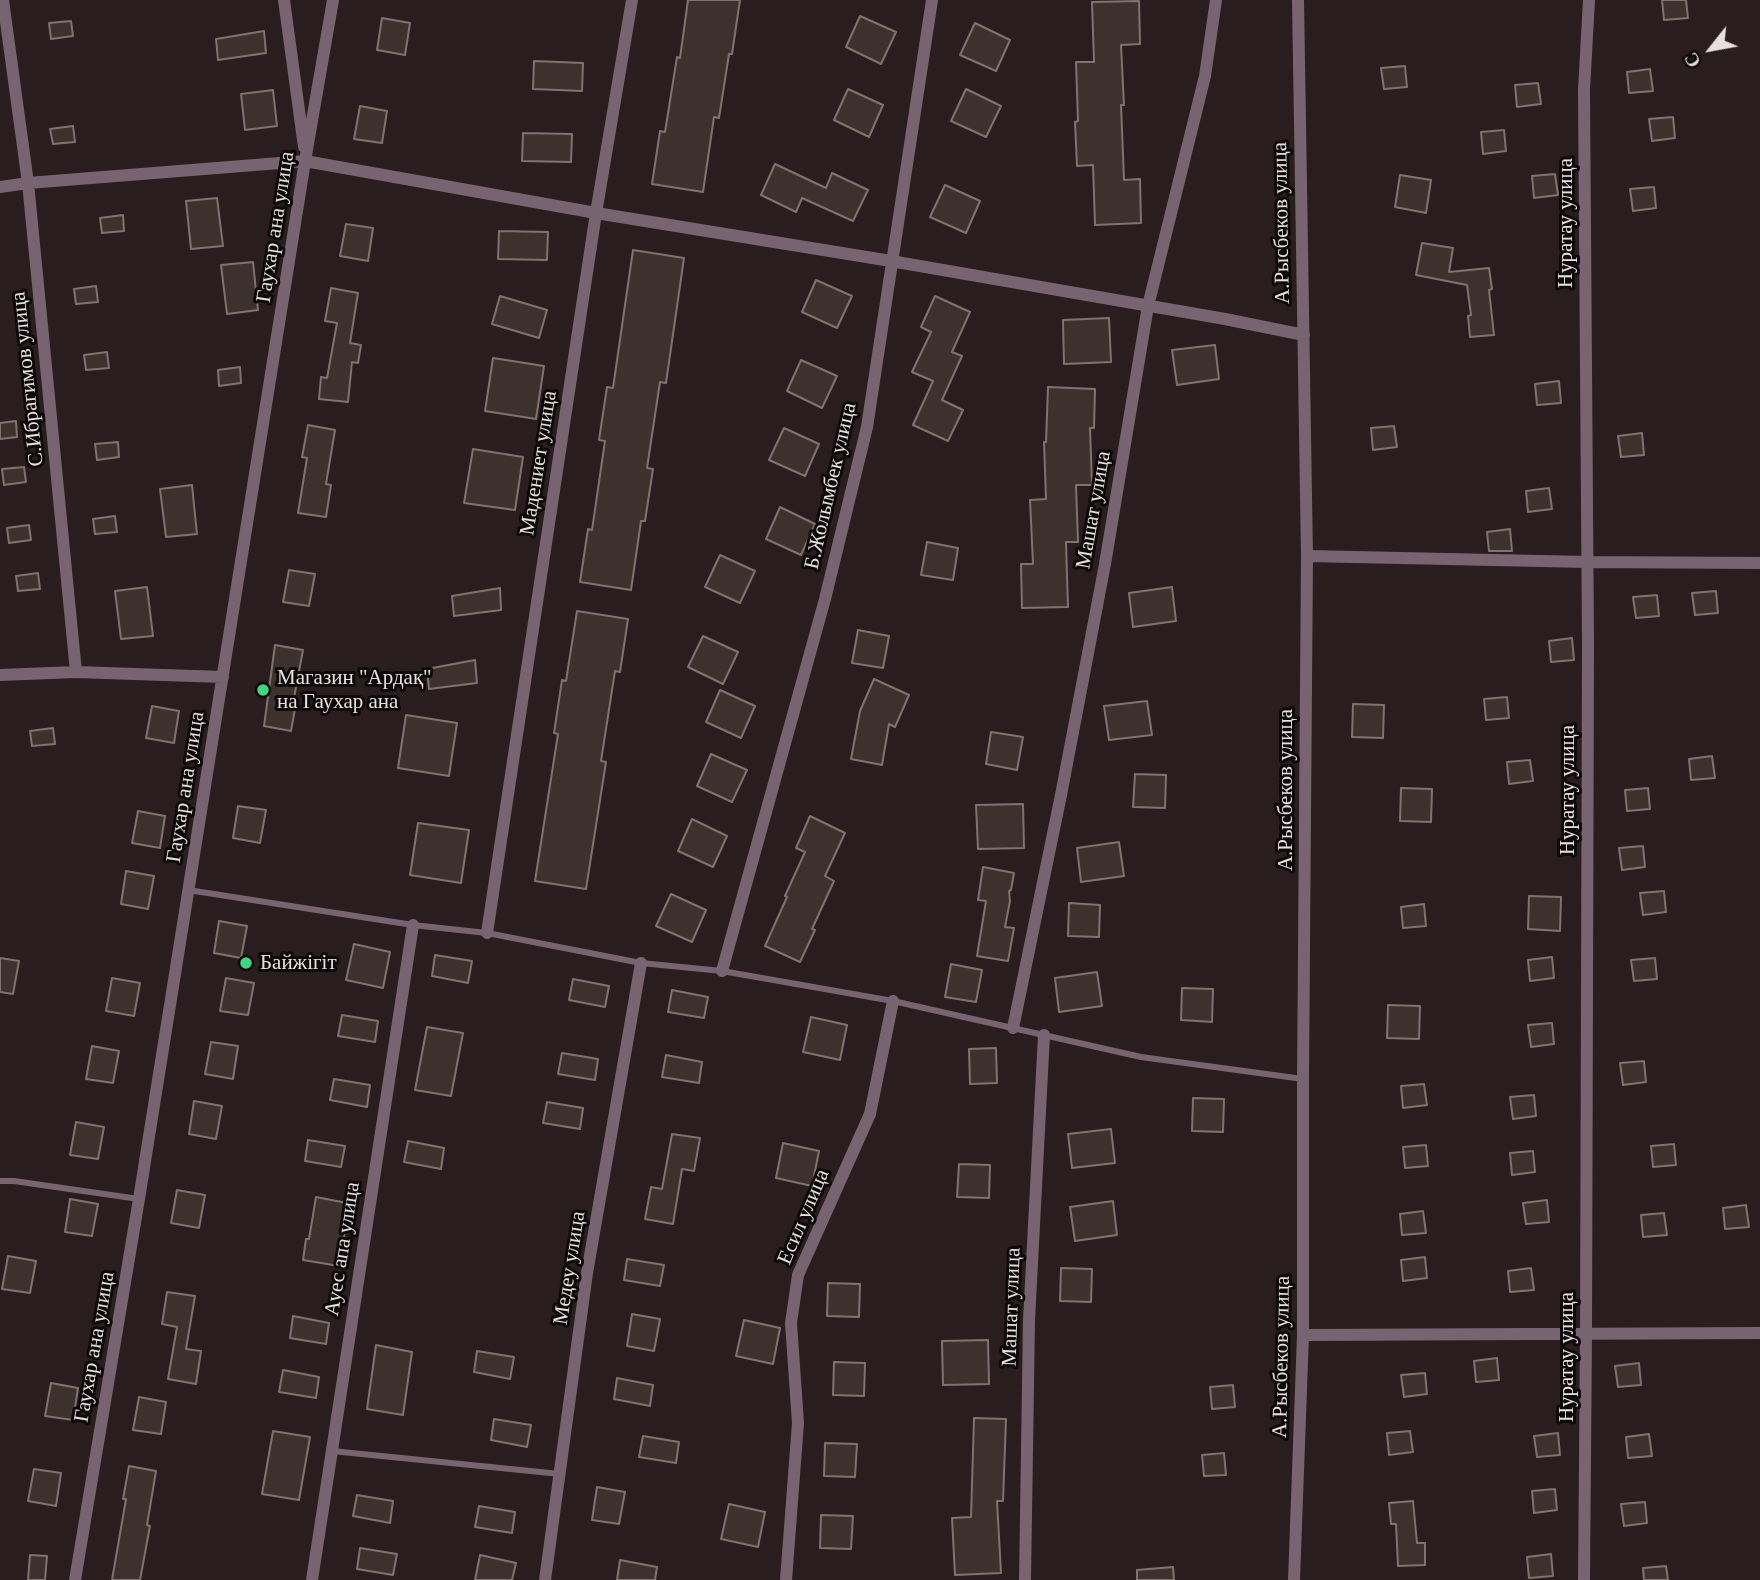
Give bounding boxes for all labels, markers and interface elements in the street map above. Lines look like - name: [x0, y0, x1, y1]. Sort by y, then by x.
- north arrow: [1676, 14, 1746, 84]
- text: С: [1680, 49, 1705, 71]
- street label: А.Рысбеков улица: [1268, 142, 1296, 304]
- street label: Гаухар ана улица: [252, 150, 300, 304]
- street label: Нуратау улица: [1553, 158, 1579, 288]
- street label: С.Ибрагимов улица: [6, 290, 50, 468]
- street label: Мадениет улица: [515, 389, 563, 537]
- street label: Б.Жолымбек улица: [800, 400, 862, 572]
- street label: Машат улица: [1071, 449, 1117, 571]
- place label: Магазин "Ардақ" на Гаухар ана: [277, 665, 432, 715]
- marker: Магазин "Ардақ" на Гаухар ана: [255, 682, 271, 698]
- street label: А.Рысбеков улица: [1273, 709, 1299, 871]
- street label: Гаухар ана улица: [162, 710, 210, 864]
- street label: Нуратау улица: [1555, 725, 1581, 855]
- place label: Байжігіт: [260, 950, 337, 976]
- marker: Байжігіт: [238, 955, 254, 971]
- street label: Есил улица: [773, 1166, 835, 1268]
- street label: Ауес апа улица: [320, 1180, 366, 1318]
- street label: Медеу улица: [549, 1209, 591, 1327]
- street label: Машат улица: [997, 1247, 1027, 1367]
- street label: Гаухар ана улица: [69, 1270, 121, 1424]
- street label: А.Рысбеков улица: [1268, 1276, 1296, 1438]
- street label: Нуратау улица: [1554, 1292, 1580, 1422]

